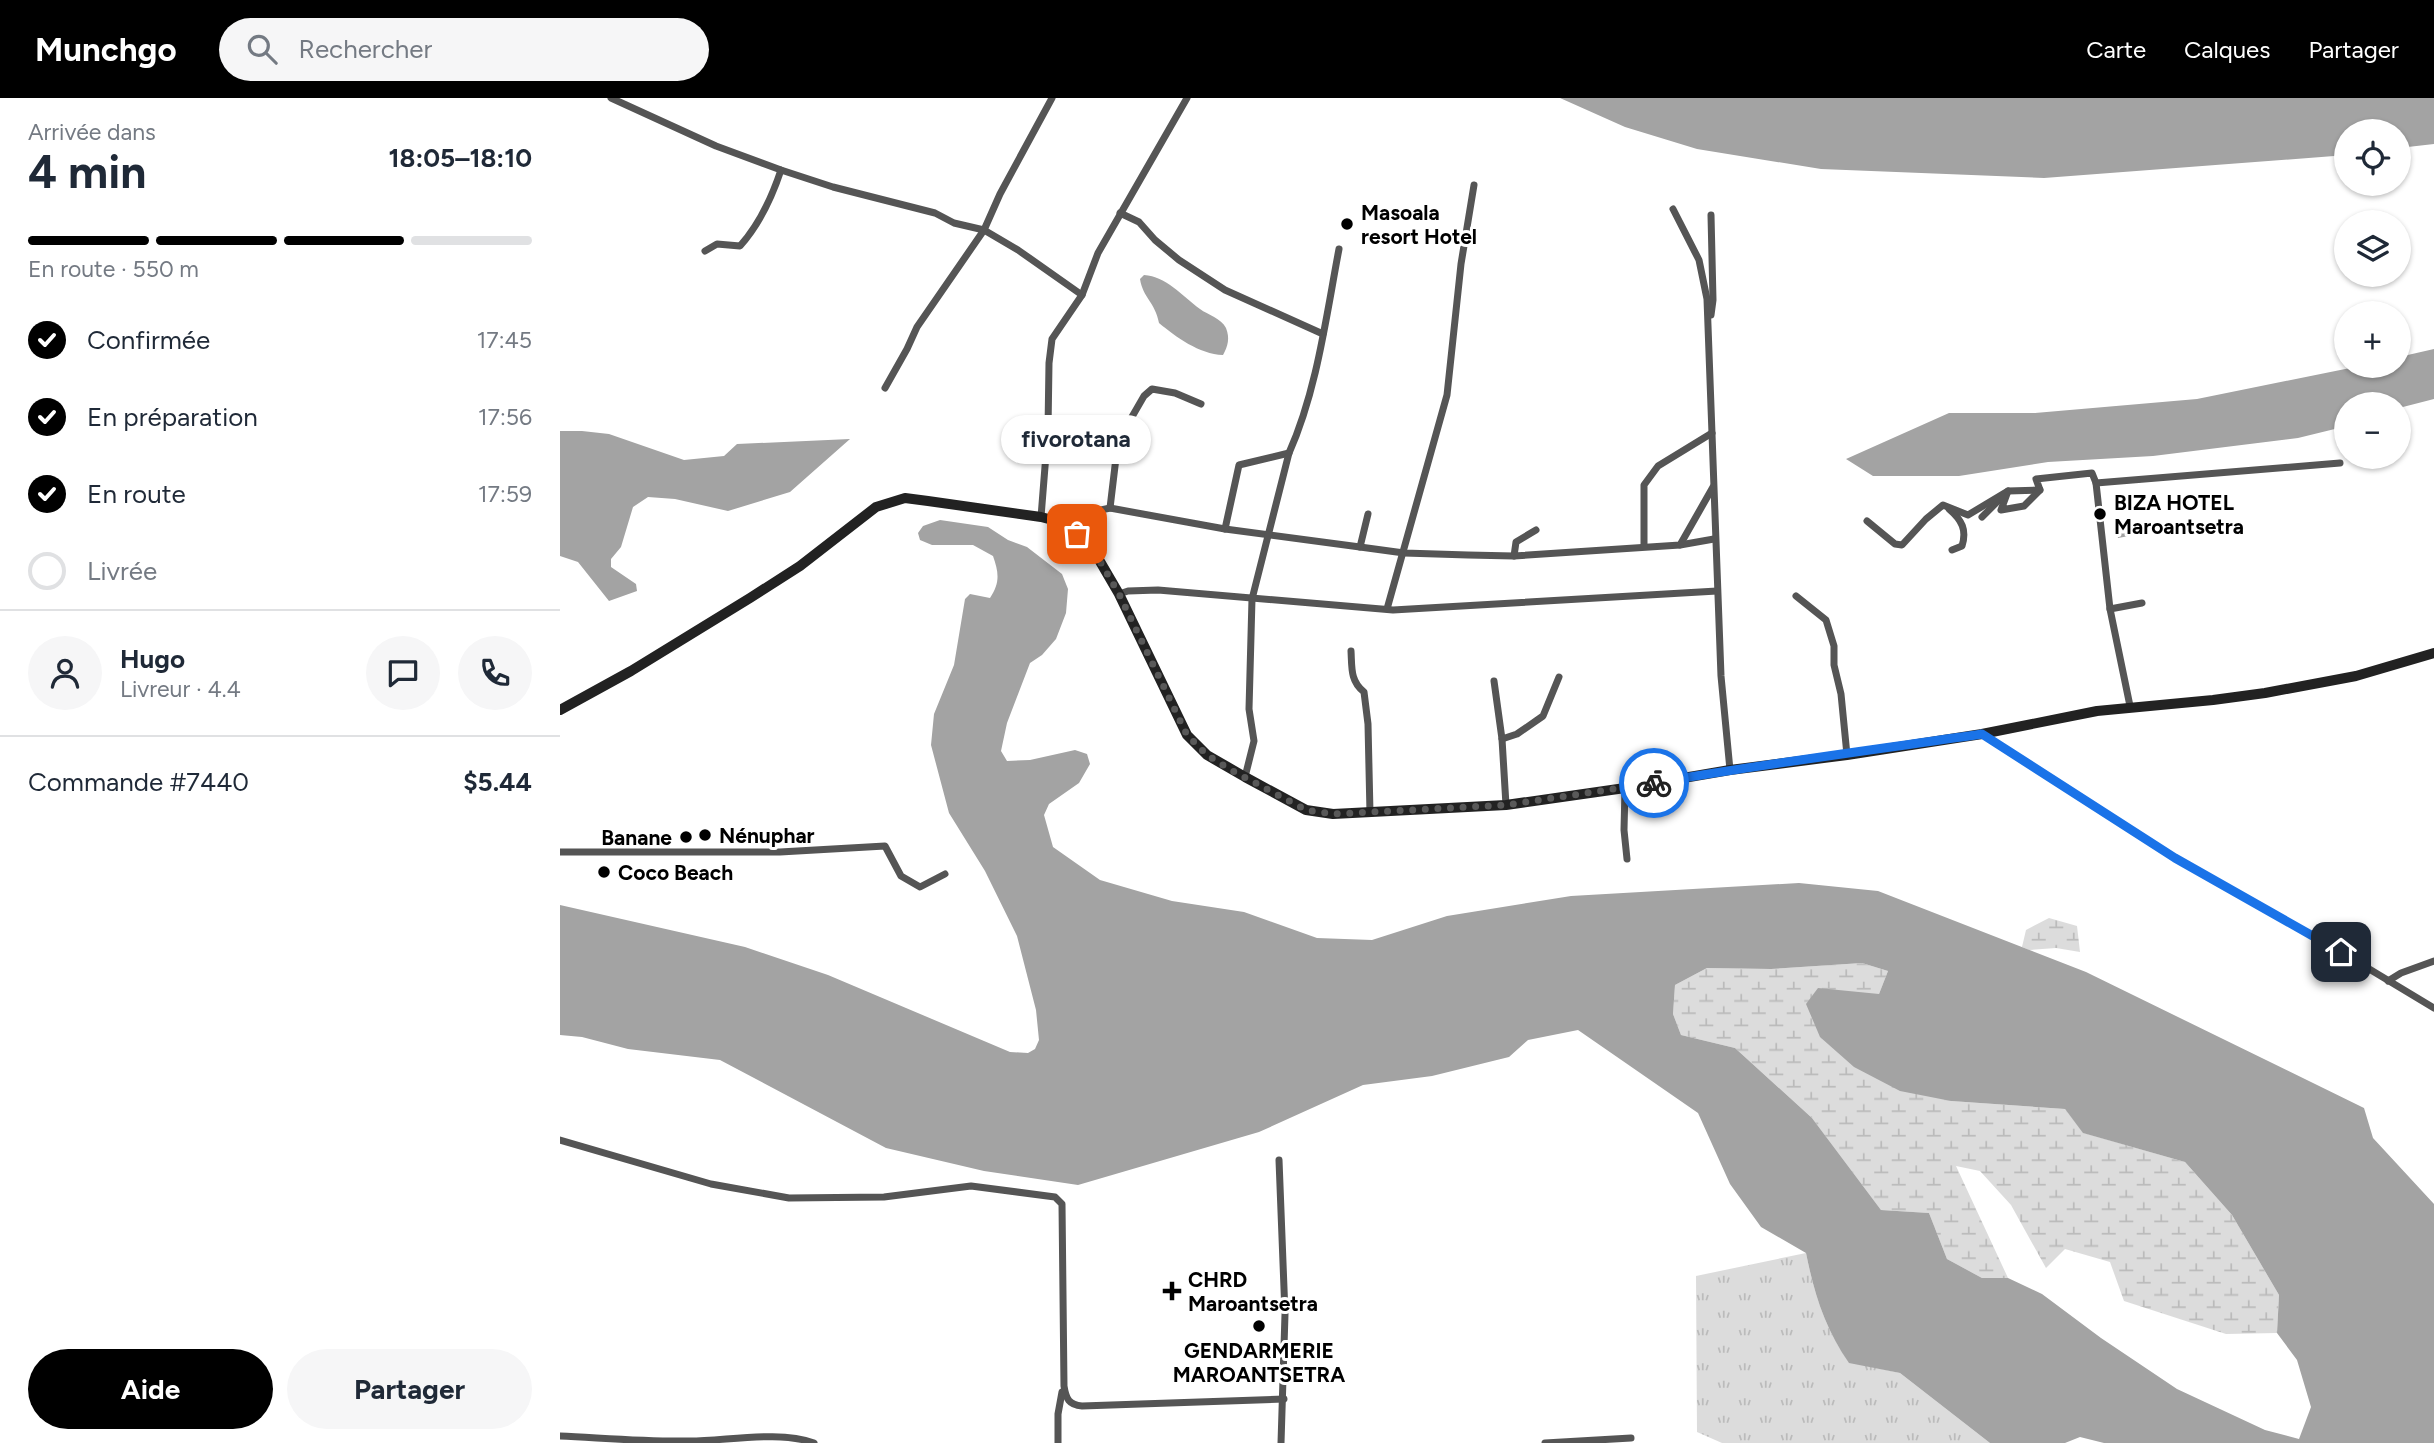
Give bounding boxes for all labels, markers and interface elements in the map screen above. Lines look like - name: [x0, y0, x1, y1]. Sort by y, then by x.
- search box: [219, 18, 709, 81]
- text: Munchgo: [35, 30, 177, 69]
- icon: search: [243, 30, 281, 68]
- text: Rechercher: [299, 33, 432, 65]
- text: Carte: [2086, 35, 2146, 64]
- text: Calques: [2184, 35, 2270, 64]
- text: Partager: [2308, 35, 2399, 64]
- text: Arrivée dans: [28, 118, 156, 146]
- map controls: [2334, 119, 2411, 469]
- button: locate: [2334, 119, 2411, 196]
- text: 18:05–18:10: [389, 142, 532, 174]
- text: 4 min: [28, 144, 146, 200]
- place label: Masoala resort Hotel: [1361, 200, 1477, 249]
- button: layers: [2334, 210, 2411, 287]
- marker: Masoala resort Hotel: [1339, 216, 1355, 232]
- text: En route · 550 m: [28, 255, 199, 283]
- button: +: [2334, 301, 2411, 378]
- icon: check: [28, 321, 66, 359]
- text: Confirmée: [87, 324, 210, 356]
- text: 17:45: [477, 326, 532, 354]
- button: −: [2334, 392, 2411, 469]
- icon: check: [28, 398, 66, 436]
- text: En préparation: [87, 401, 258, 433]
- text: 17:56: [478, 403, 532, 431]
- callout: fivorotana: [1002, 415, 1152, 464]
- text: fivorotana: [1021, 425, 1131, 453]
- icon: check: [28, 475, 66, 513]
- text: En route: [87, 478, 186, 510]
- text: 17:59: [478, 480, 532, 508]
- place label: BIZA HOTEL Maroantsetra: [2114, 490, 2244, 539]
- pin: [1047, 504, 1107, 564]
- marker: BIZA HOTEL Maroantsetra: [2092, 506, 2108, 522]
- icon: bag: [1058, 515, 1096, 553]
- text: Livrée: [87, 555, 157, 587]
- button: person: [28, 636, 102, 710]
- button: chat: [366, 636, 440, 710]
- button: phone: [458, 636, 532, 710]
- text: Hugo: [120, 643, 185, 675]
- text: Livreur · 4.4: [120, 675, 241, 703]
- courier: [1619, 748, 1689, 818]
- icon: bike: [1635, 764, 1673, 802]
- text: Commande #7440: [28, 766, 249, 798]
- text: $5.44: [463, 766, 532, 798]
- place label: Nénuphar: [719, 823, 815, 848]
- place label: Banane: [601, 825, 672, 850]
- marker: Nénuphar: [697, 827, 713, 843]
- marker: Banane: [678, 829, 694, 845]
- place label: Coco Beach: [618, 860, 733, 885]
- marker: Coco Beach: [596, 864, 612, 880]
- pin: [2311, 922, 2371, 982]
- icon: home: [2322, 933, 2360, 971]
- place label: CHRD Maroantsetra: [1188, 1267, 1318, 1316]
- marker: CHRD Maroantsetra: [1162, 1281, 1182, 1301]
- marker: GENDARMERIE MAROANTSETRA: [1251, 1318, 1267, 1334]
- place label: GENDARMERIE MAROANTSETRA: [1173, 1338, 1345, 1387]
- button: Aide: [28, 1349, 273, 1429]
- button: Partager: [287, 1349, 532, 1429]

